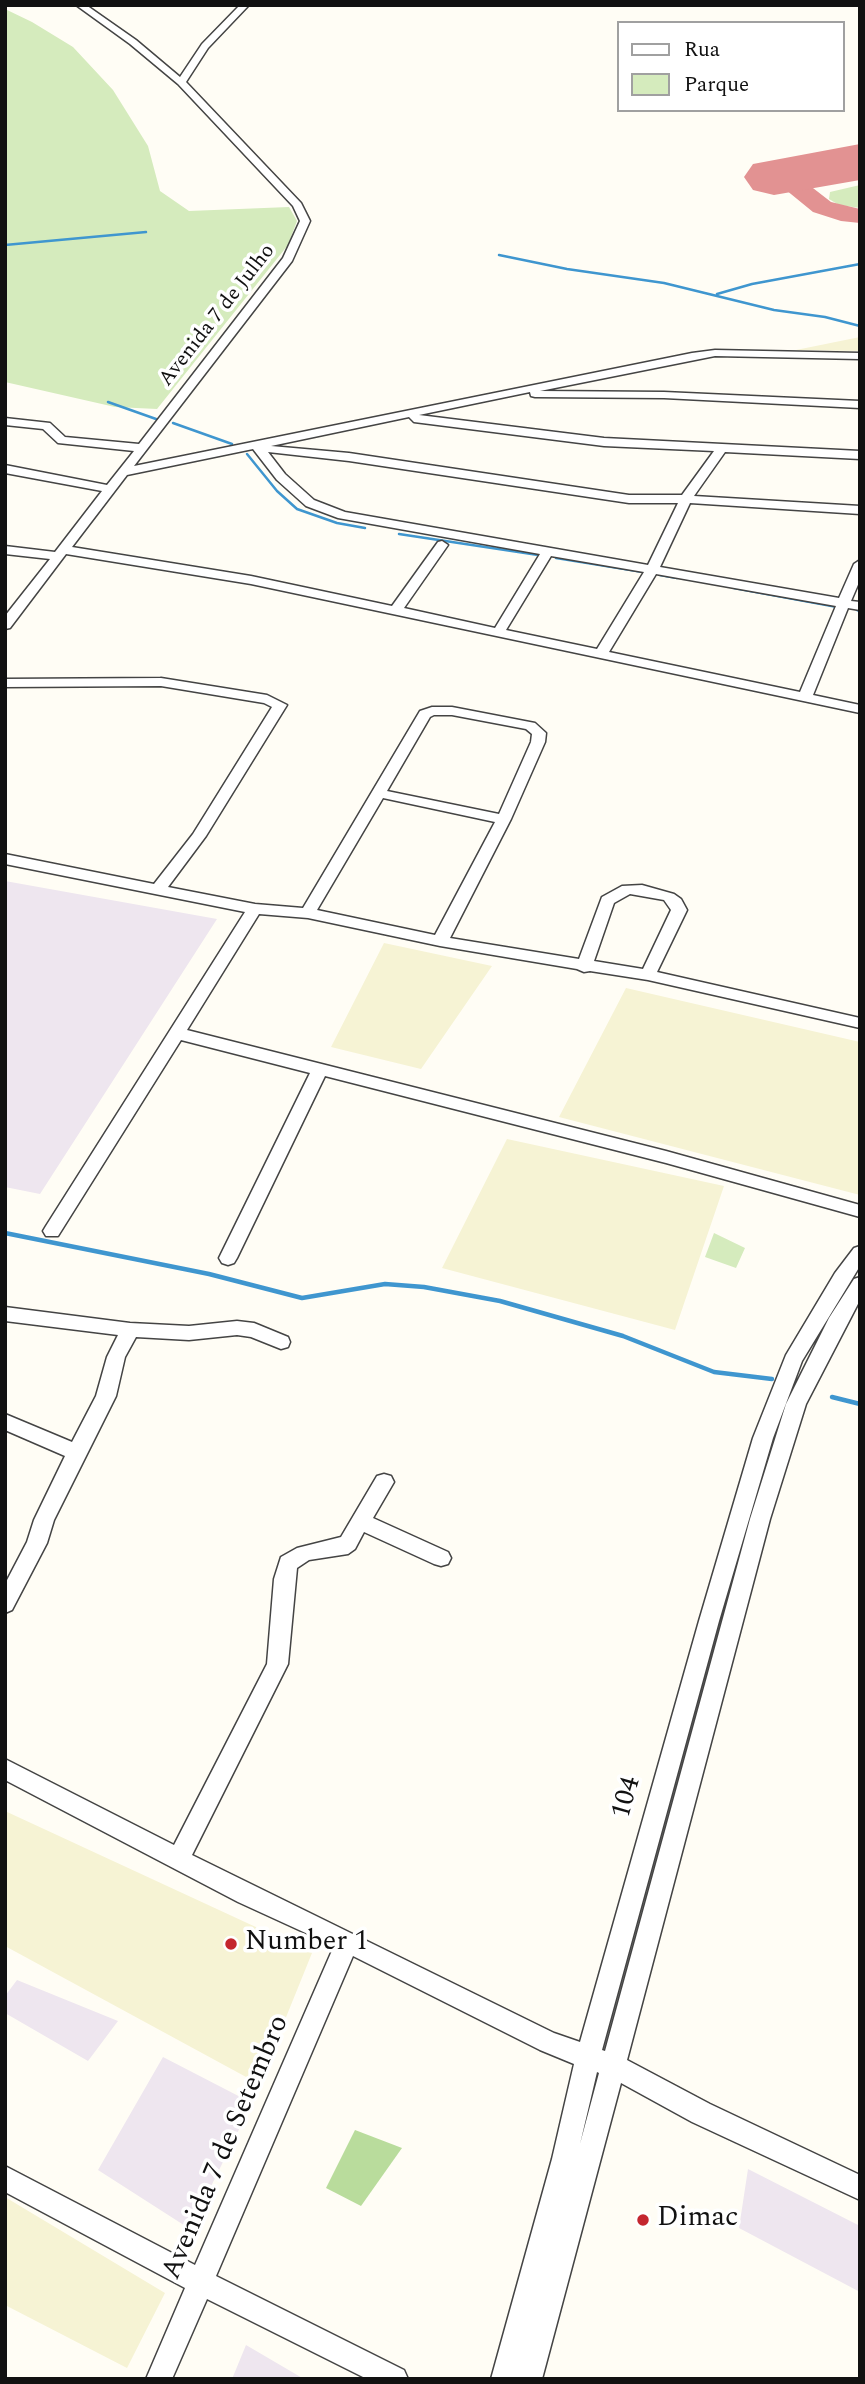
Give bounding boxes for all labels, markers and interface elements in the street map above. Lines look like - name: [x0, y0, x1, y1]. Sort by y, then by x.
- legend: [616, 21, 844, 112]
- text: Rua: [684, 34, 720, 66]
- text: Parque: [684, 69, 749, 101]
- street label: Avenida 7 de Julho: [155, 240, 281, 392]
- street label: 104: [606, 1773, 650, 1823]
- place label: Number 1: [245, 1927, 368, 1961]
- marker: Number 1: [223, 1936, 239, 1952]
- street label: Avenida 7 de Setembro: [156, 2011, 298, 2285]
- place label: Dimac: [657, 2203, 739, 2237]
- marker: Dimac: [635, 2212, 651, 2228]

